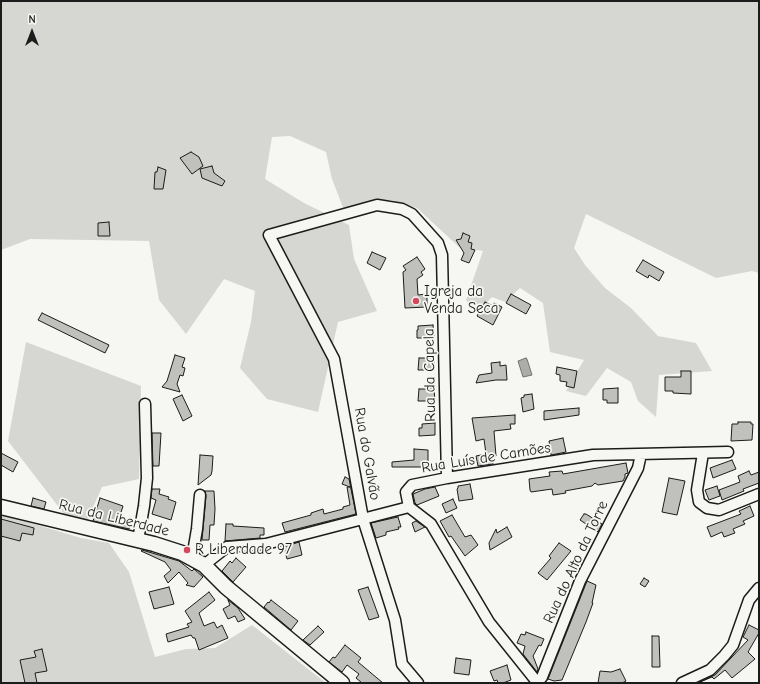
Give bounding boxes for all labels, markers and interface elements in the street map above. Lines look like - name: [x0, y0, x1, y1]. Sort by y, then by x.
- north arrow: [12, 12, 52, 52]
- text: N: [28, 13, 36, 26]
- place label: Igreja da Venda Seca: [424, 283, 498, 318]
- marker: Igreja da Venda Seca: [411, 296, 421, 306]
- street label: Rua da Capela: [420, 328, 440, 422]
- street label: Rua do Galvão: [350, 406, 384, 502]
- street label: Rua Luís de Camões: [420, 439, 552, 477]
- street label: Rua da Liberdade: [57, 496, 171, 540]
- street label: Rua do Alto da Torre: [540, 498, 612, 626]
- place label: R Liberdade 97: [195, 541, 292, 559]
- marker: R Liberdade 97: [182, 545, 192, 555]

